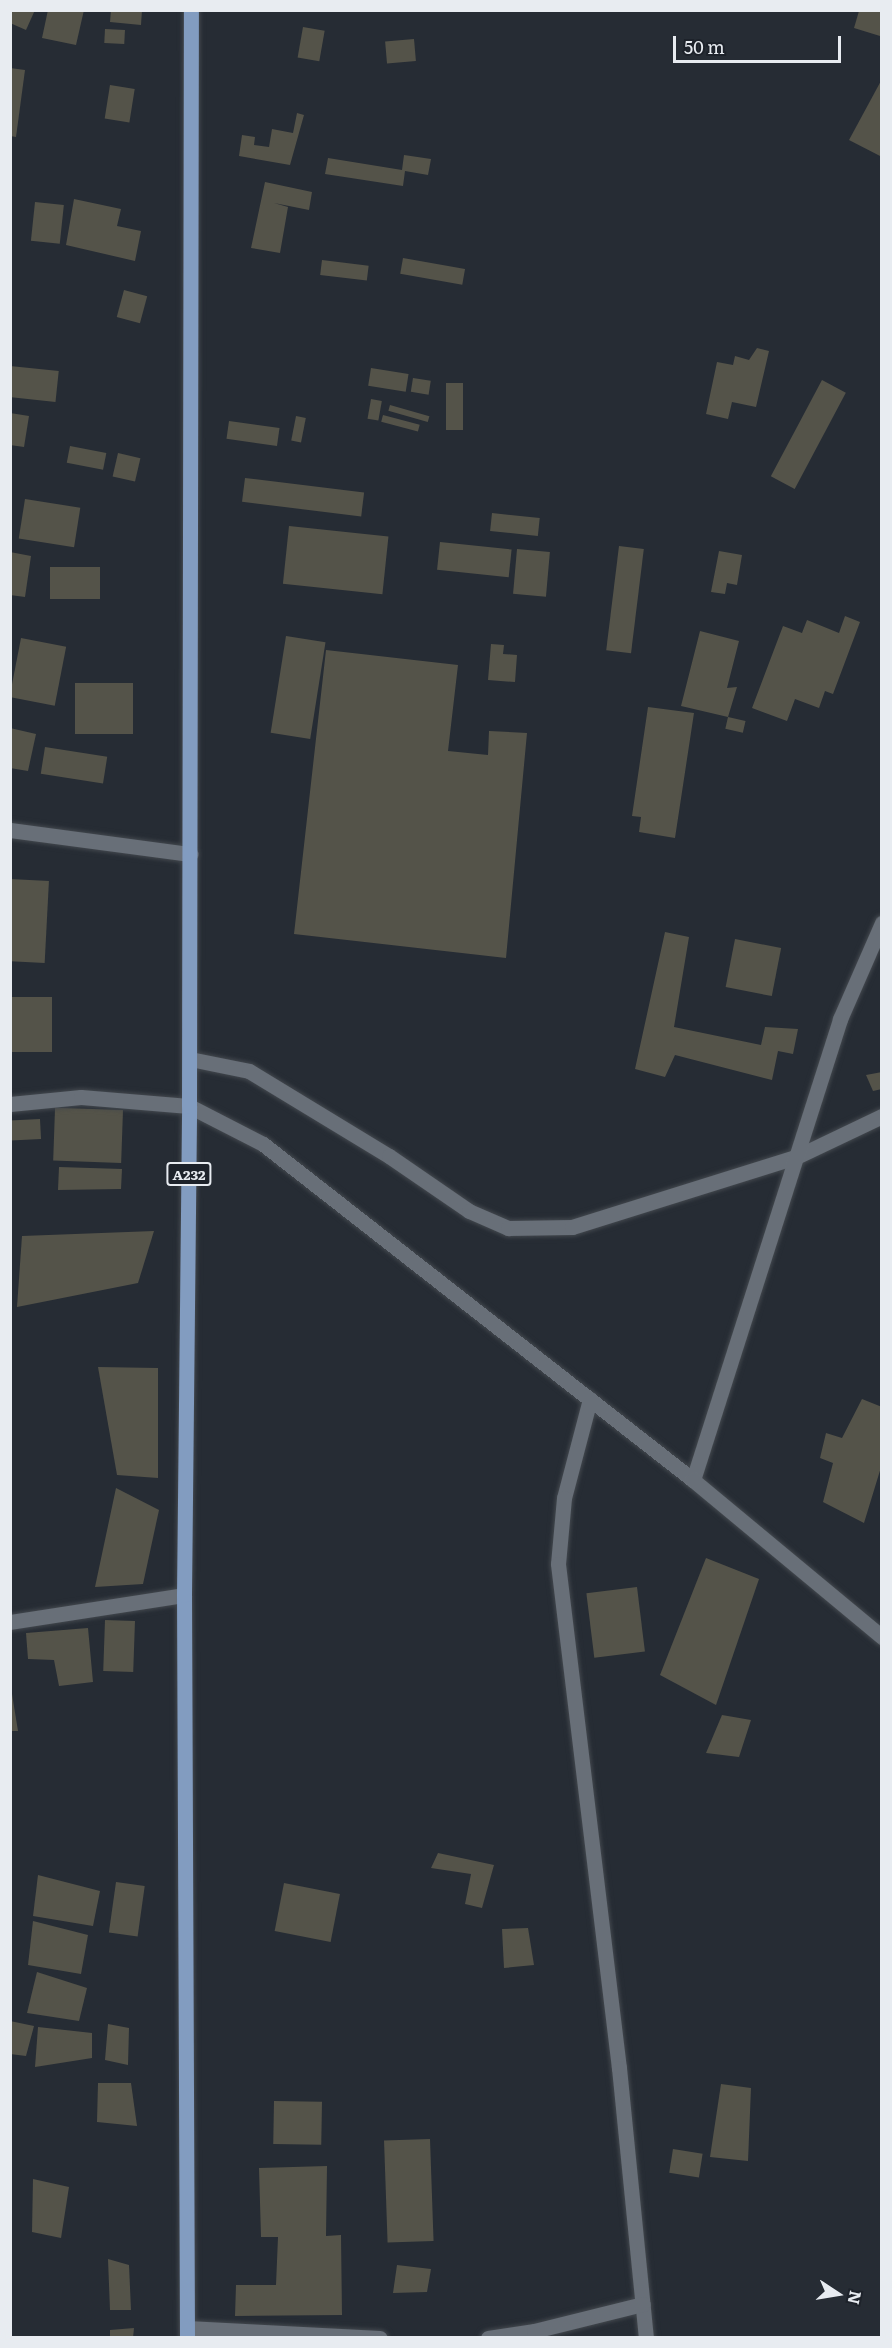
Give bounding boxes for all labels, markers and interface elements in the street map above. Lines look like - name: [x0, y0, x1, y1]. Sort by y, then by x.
- scale bar: [676, 24, 844, 62]
- text: 50 m: [684, 33, 725, 60]
- road number: A232: [165, 1163, 213, 1185]
- north arrow: [808, 2264, 868, 2324]
- text: N: [842, 2289, 869, 2307]

